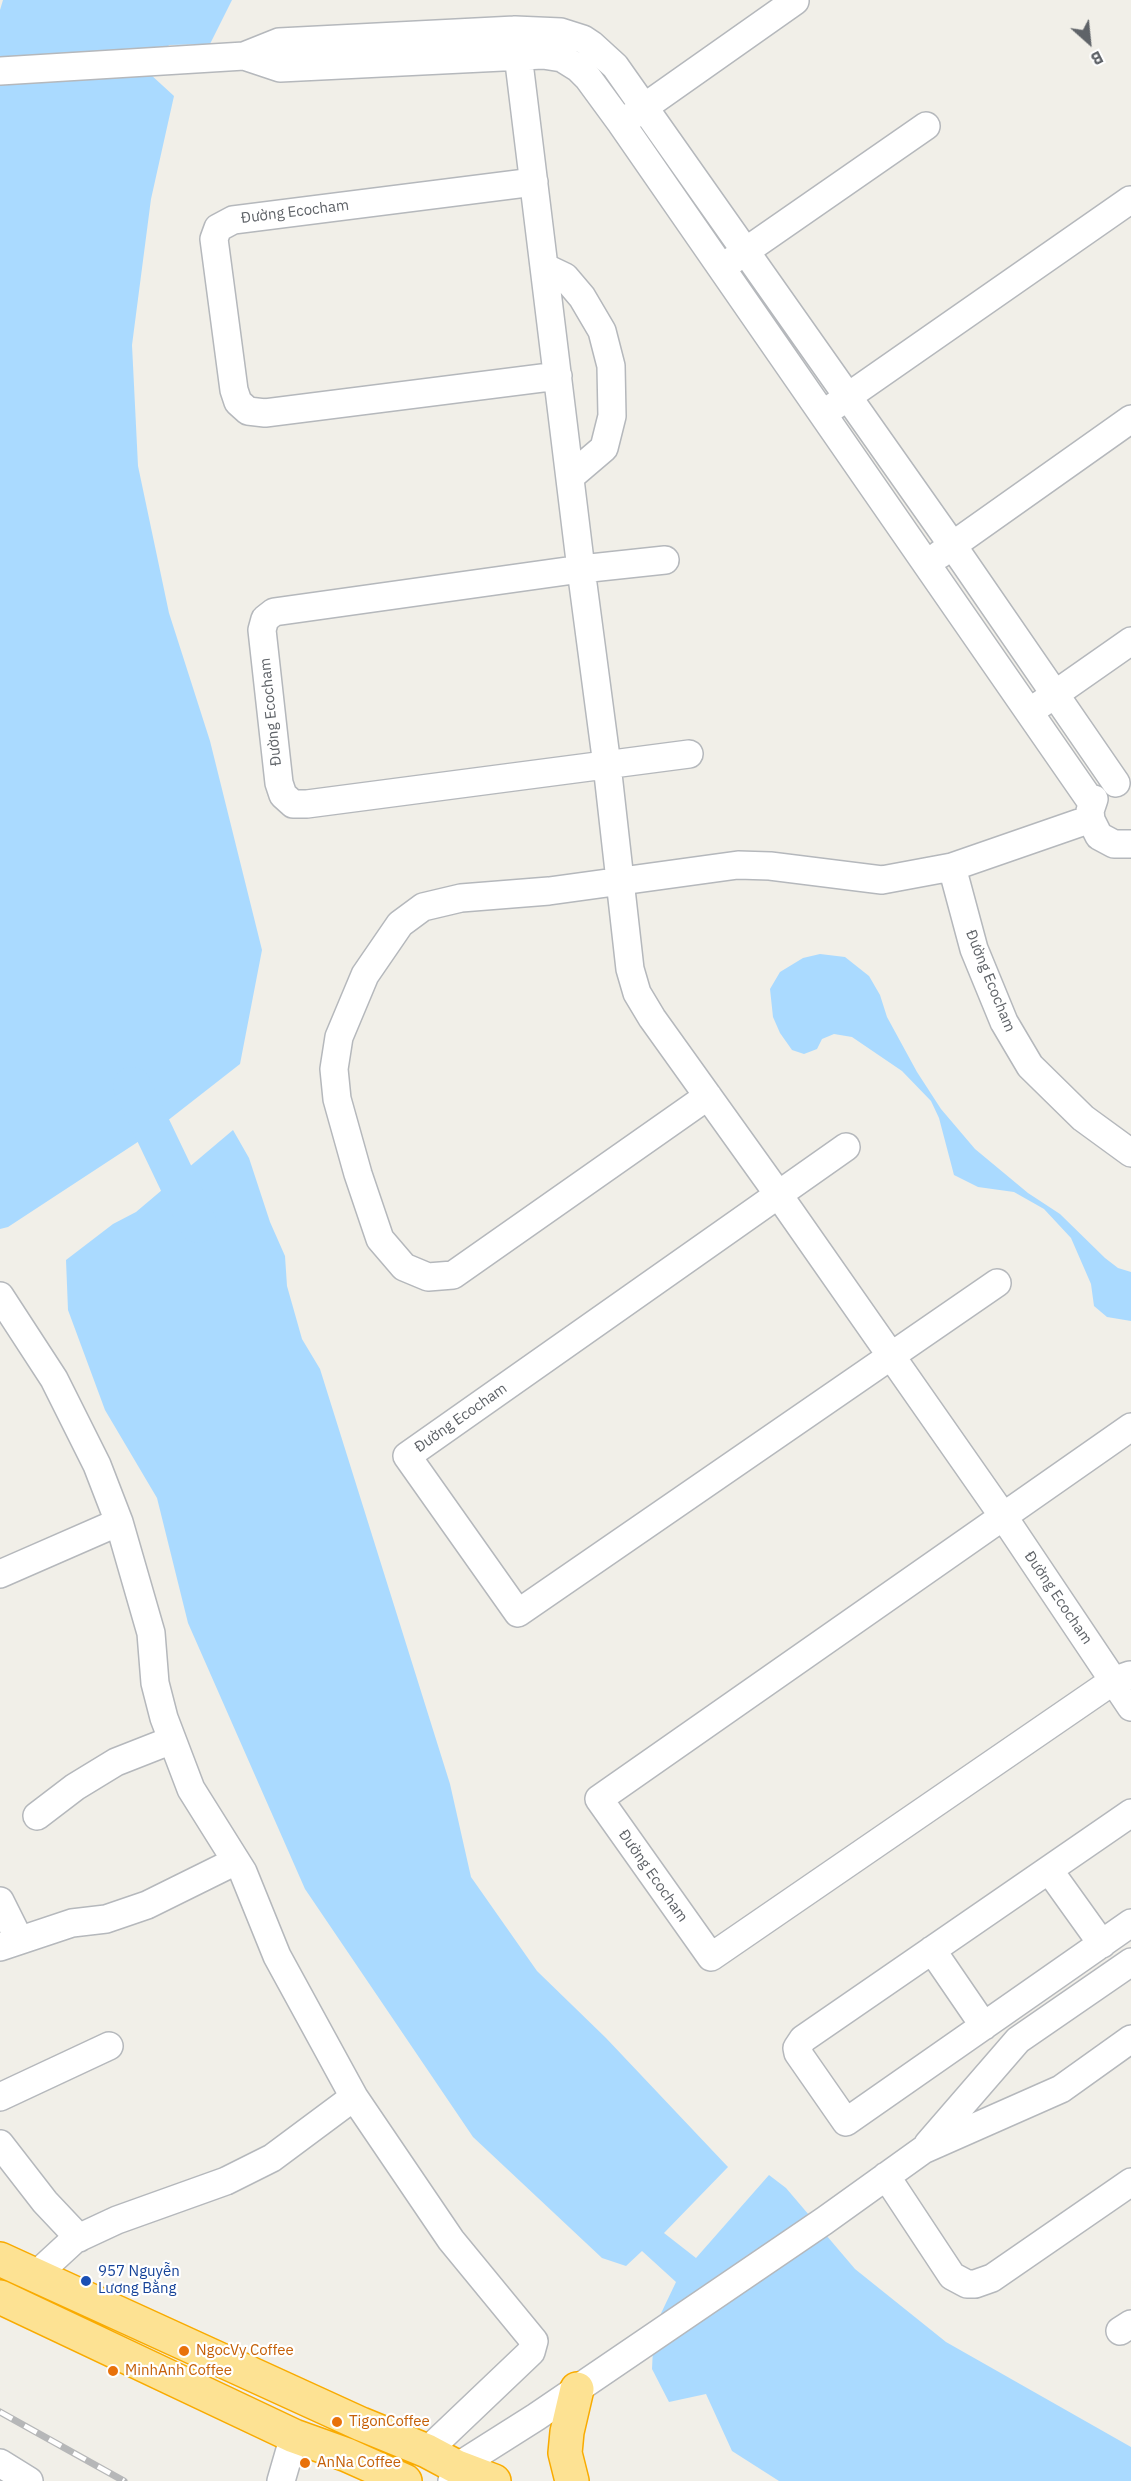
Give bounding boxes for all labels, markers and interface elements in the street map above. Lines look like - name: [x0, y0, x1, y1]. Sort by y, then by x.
- north arrow: [1059, 12, 1119, 72]
- text: B: [1088, 47, 1106, 69]
- street label: Đường Ecocham: [240, 196, 350, 228]
- street label: Đường Ecocham: [256, 657, 286, 767]
- street label: Đường Ecocham: [961, 927, 1019, 1035]
- street label: Đường Ecocham: [411, 1379, 511, 1457]
- street label: Đường Ecocham: [1020, 1548, 1096, 1648]
- street label: Đường Ecocham: [614, 1826, 692, 1926]
- place label: 957 Nguyễn Lương Bằng: [98, 2263, 180, 2298]
- marker: 957 Nguyễn Lương Bằng: [79, 2274, 93, 2288]
- place label: NgocVy Coffee: [196, 2342, 294, 2360]
- marker: NgocVy Coffee: [177, 2344, 191, 2358]
- place label: MinhAnh Coffee: [125, 2362, 232, 2380]
- marker: MinhAnh Coffee: [106, 2364, 120, 2378]
- place label: TigonCoffee: [349, 2413, 430, 2431]
- marker: TigonCoffee: [330, 2415, 344, 2429]
- place label: AnNa Coffee: [317, 2454, 401, 2472]
- marker: AnNa Coffee: [298, 2456, 312, 2470]

